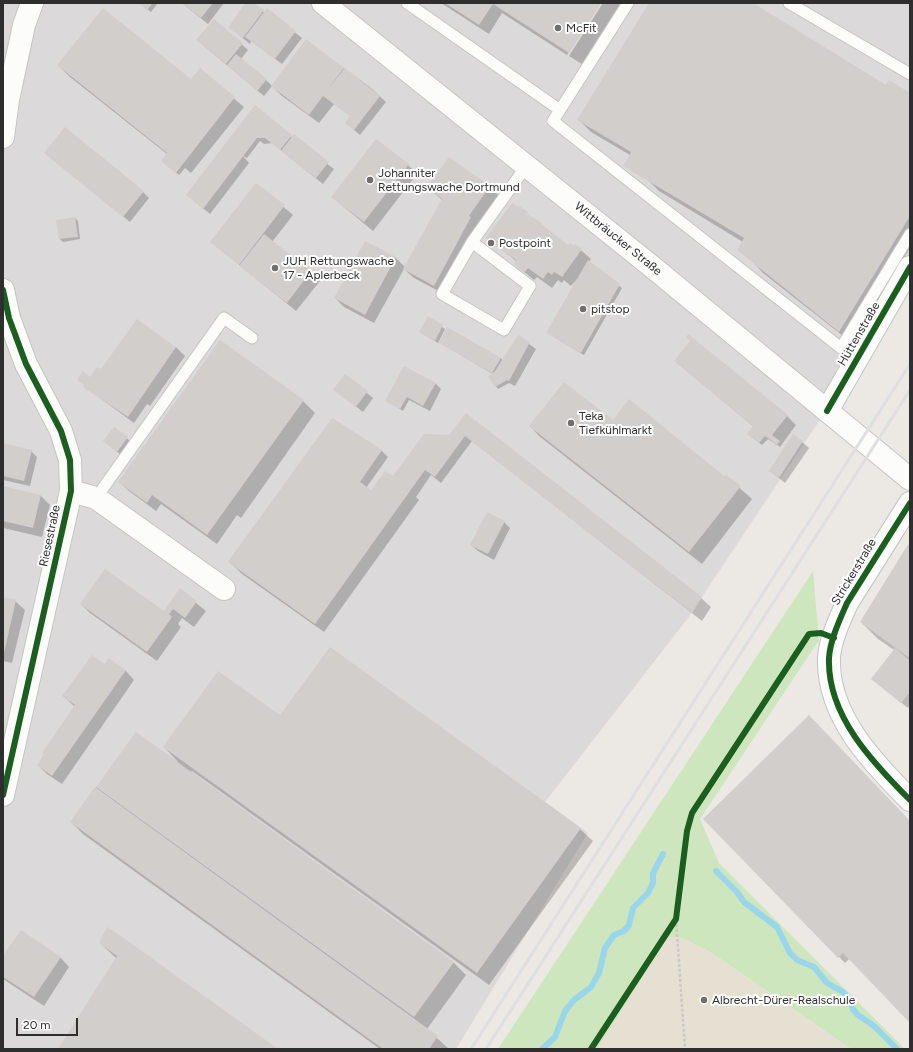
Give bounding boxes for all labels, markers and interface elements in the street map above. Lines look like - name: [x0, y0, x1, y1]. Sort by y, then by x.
- place label: McFit: [566, 21, 596, 35]
- marker: McFit: [553, 23, 563, 33]
- place label: Johanniter Rettungswache Dortmund: [378, 166, 520, 194]
- marker: Johanniter Rettungswache Dortmund: [365, 175, 375, 185]
- street label: Wittbräucker Straße: [571, 199, 665, 279]
- place label: Postpoint: [499, 236, 551, 250]
- marker: Postpoint: [486, 238, 496, 248]
- place label: JUH Rettungswache 17 - Aplerbeck: [283, 254, 394, 282]
- marker: JUH Rettungswache 17 - Aplerbeck: [270, 263, 280, 273]
- street label: Hüttenstraße: [835, 299, 883, 369]
- place label: pitstop: [591, 302, 630, 316]
- marker: pitstop: [578, 304, 588, 314]
- place label: Teka Tiefkühlmarkt: [579, 409, 652, 437]
- marker: Teka Tiefkühlmarkt: [566, 418, 576, 428]
- street label: Riesestraße: [36, 504, 64, 568]
- street label: Strickerstraße: [828, 536, 880, 608]
- place label: Albrecht-Dürer-Realschule: [712, 993, 855, 1007]
- marker: Albrecht-Dürer-Realschule: [699, 995, 709, 1005]
- scale bar: [18, 1010, 80, 1036]
- text: 20 m: [23, 1018, 51, 1032]

